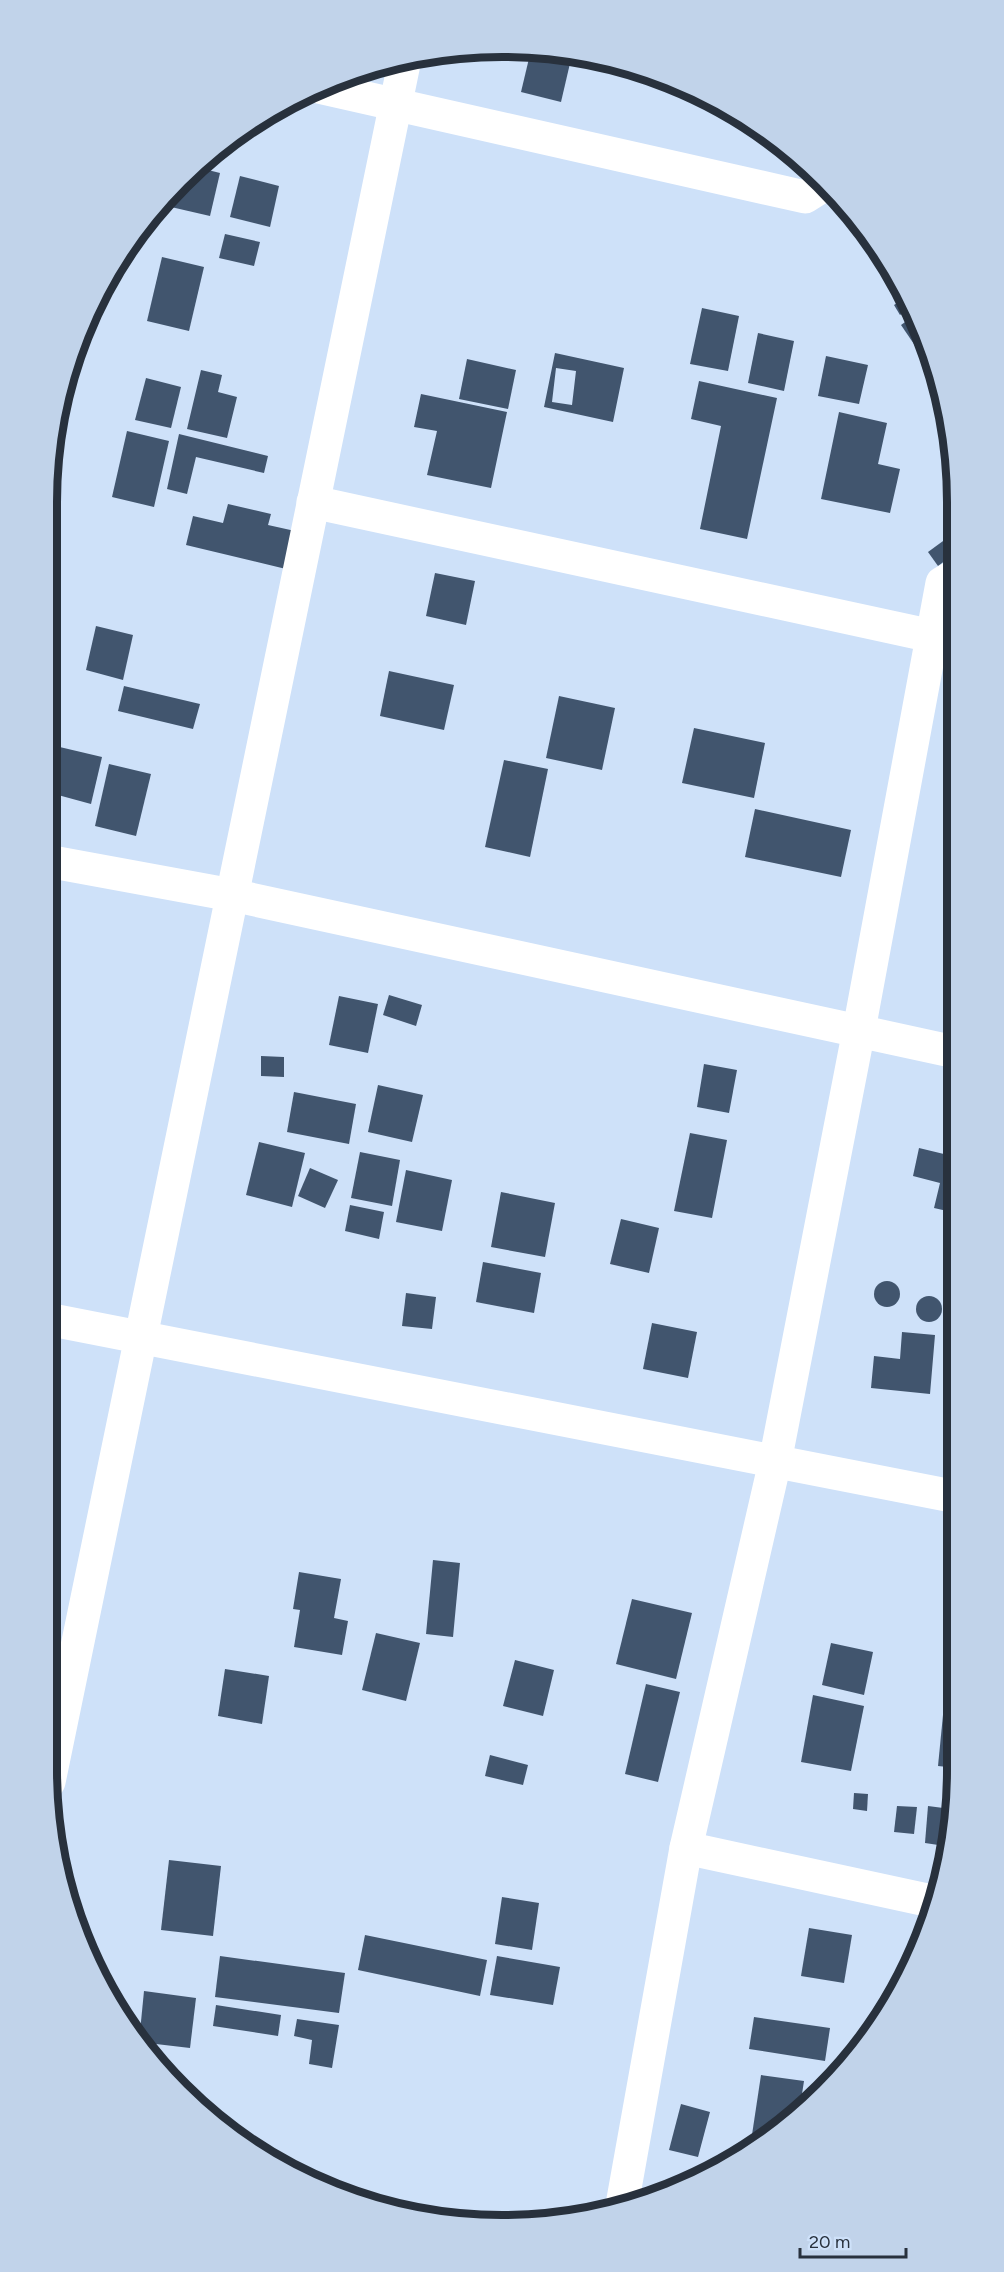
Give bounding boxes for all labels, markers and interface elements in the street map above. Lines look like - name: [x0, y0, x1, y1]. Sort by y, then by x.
- scale bar: [800, 2221, 906, 2259]
- text: 20 m: [809, 2231, 850, 2253]

